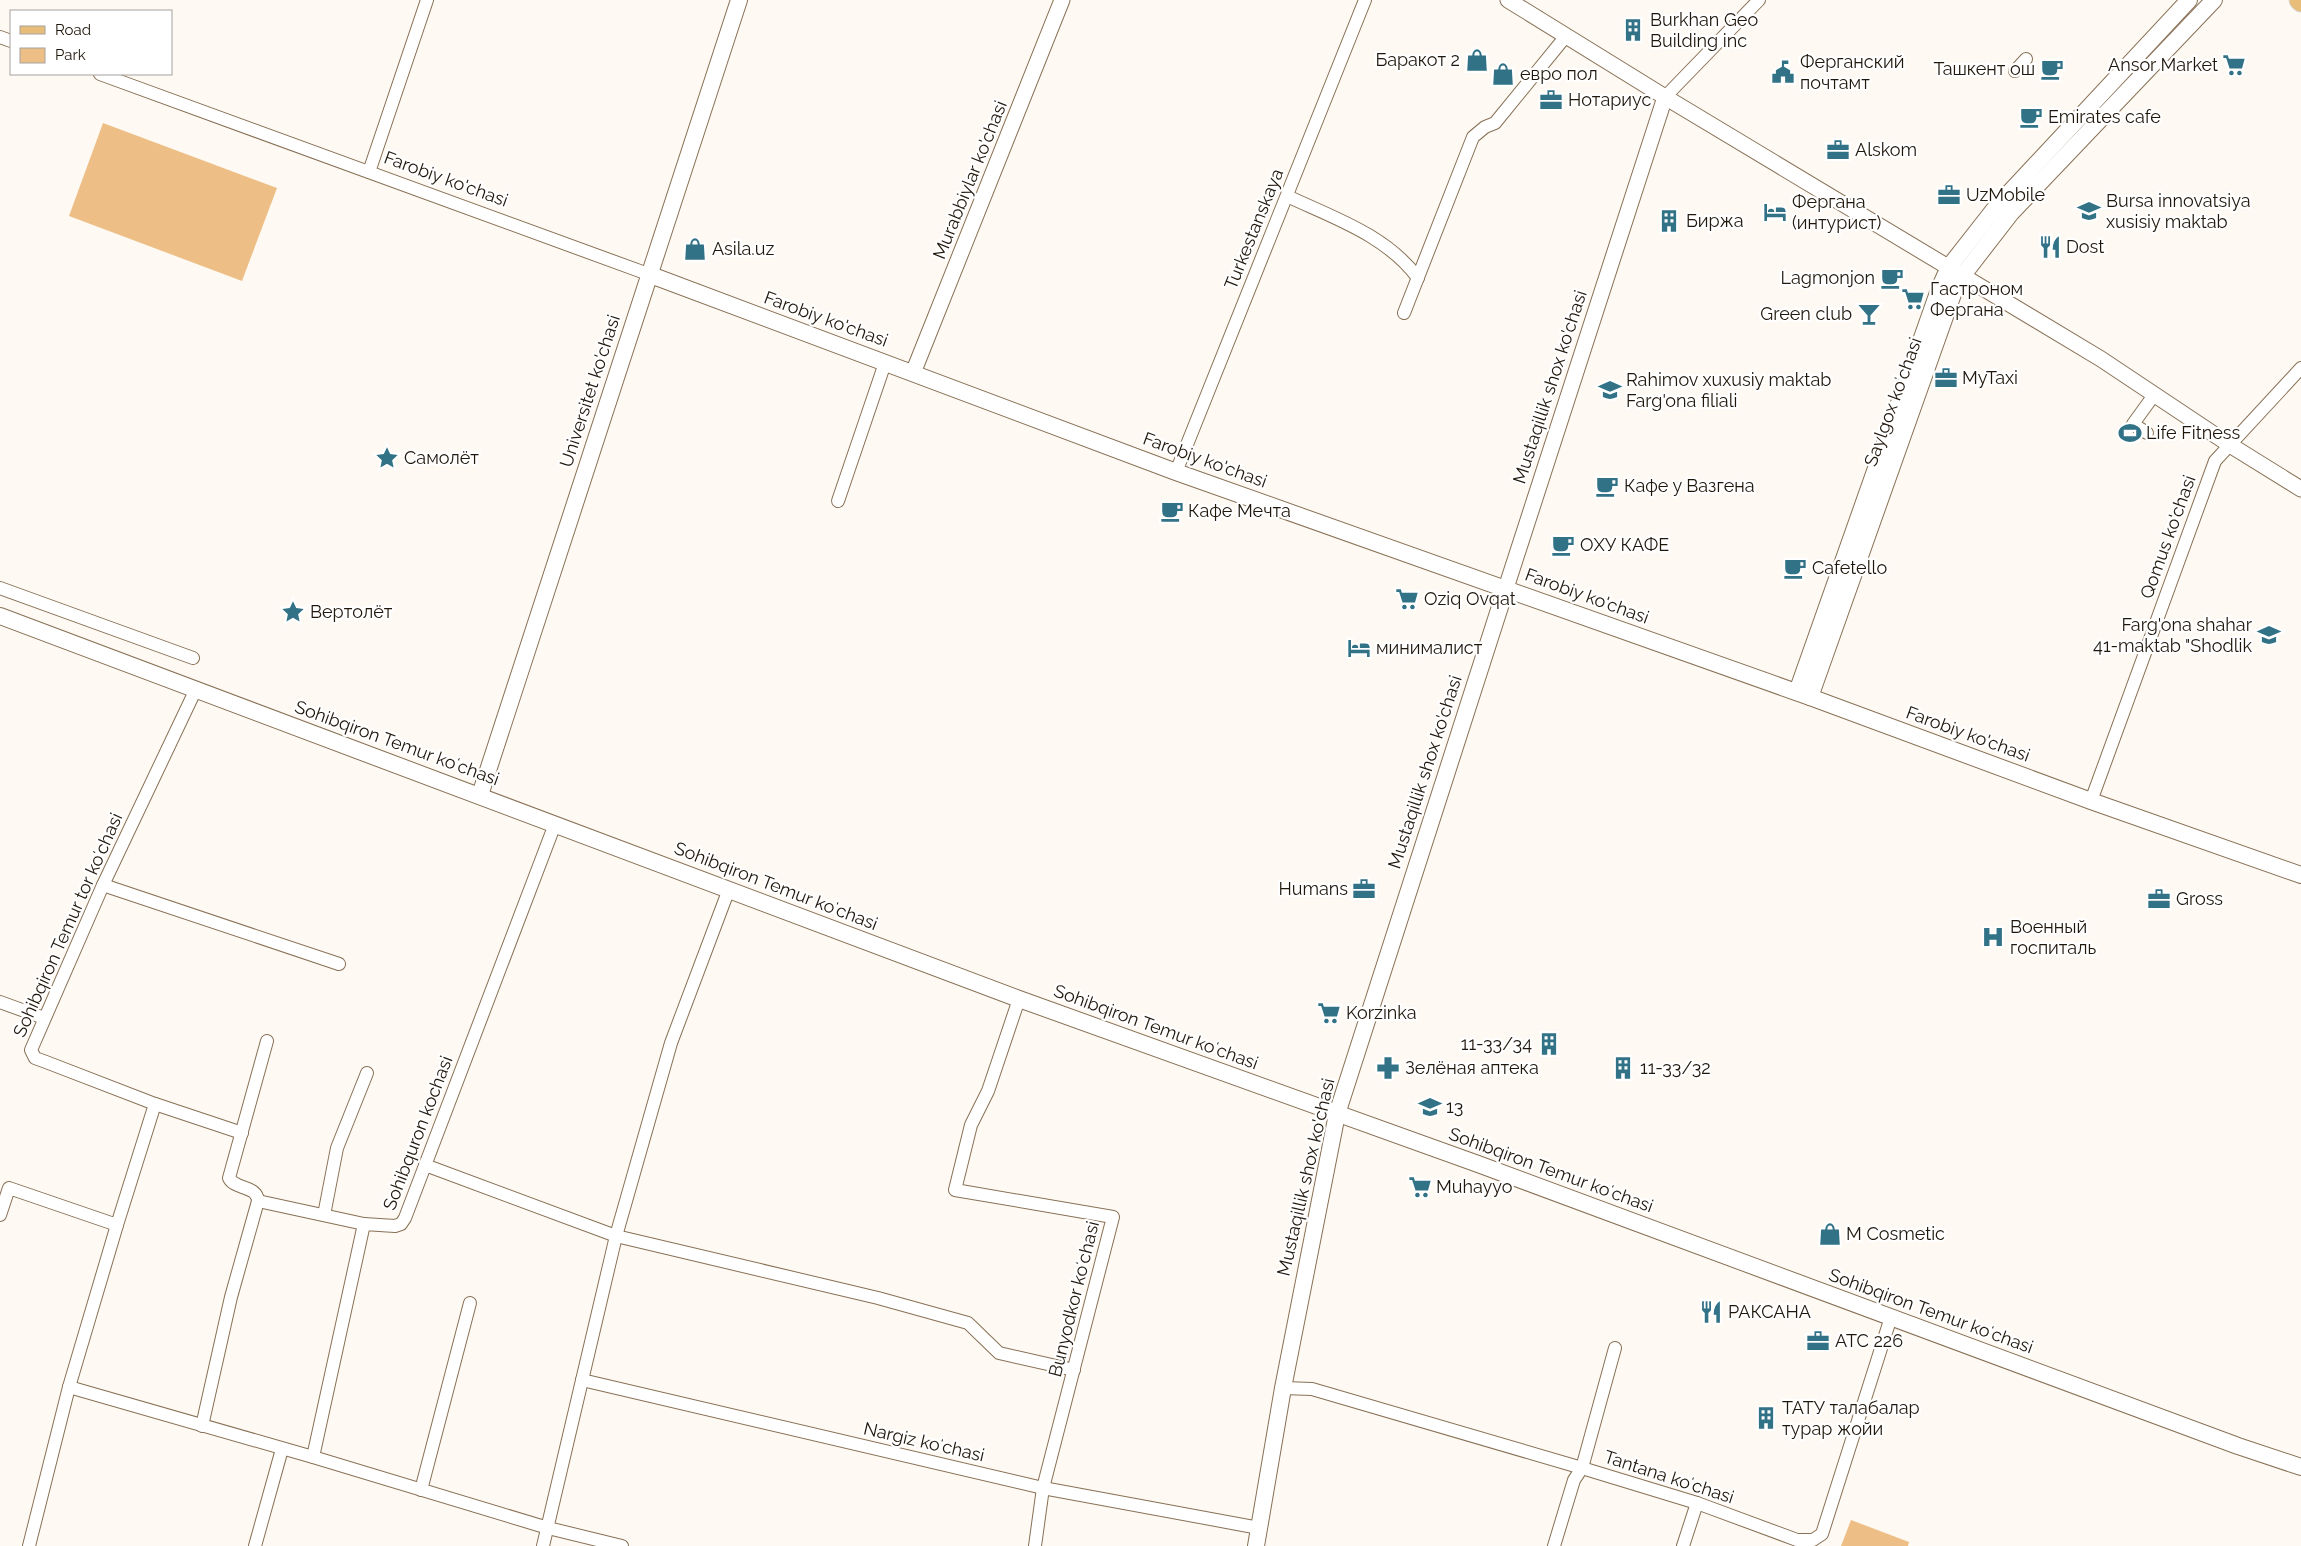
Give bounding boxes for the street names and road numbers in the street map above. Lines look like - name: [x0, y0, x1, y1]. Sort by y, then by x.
- street label: Murabbiylar ko'chasi: [928, 98, 1011, 262]
- street label: Farobiy ko'chasi: [381, 146, 511, 211]
- street label: Turkestanskaya: [1220, 165, 1287, 292]
- street label: Farobiy ko'chasi: [761, 286, 891, 351]
- street label: Mustaqillik shox ko'chasi: [1508, 287, 1591, 486]
- street label: Universitet ko'chasi: [555, 312, 624, 470]
- street label: Saylgox koʻchasi: [1859, 335, 1926, 469]
- street label: Farobiy ko'chasi: [1140, 427, 1270, 492]
- street label: Qomus ko'chasi: [2135, 472, 2200, 601]
- street label: Farobiy ko'chasi: [1522, 563, 1652, 628]
- street label: Mustaqillik shox ko'chasi: [1383, 672, 1466, 871]
- street label: Sohibqiron Temur koʻchasi: [292, 696, 502, 789]
- street label: Farobiy ko'chasi: [1903, 701, 2033, 766]
- street label: Sohibqiron Temur tor koʻchasi: [9, 809, 127, 1040]
- street label: Sohibqiron Temur koʻchasi: [672, 837, 881, 934]
- street label: Sohibqiron Temur koʻchasi: [1051, 980, 1261, 1073]
- street label: Sohibquron kochasi: [378, 1053, 457, 1213]
- street label: Mustaqillik shox ko'chasi: [1273, 1076, 1338, 1278]
- street label: Sohibqiron Temur koʻchasi: [1446, 1123, 1656, 1216]
- street label: Bunyodkor koʻchasi: [1044, 1219, 1103, 1379]
- street label: Sohibqiron Temur koʻchasi: [1826, 1264, 2036, 1357]
- street label: Nargiz koʻchasi: [862, 1417, 987, 1466]
- street label: Tantana koʻchasi: [1602, 1446, 1737, 1507]

